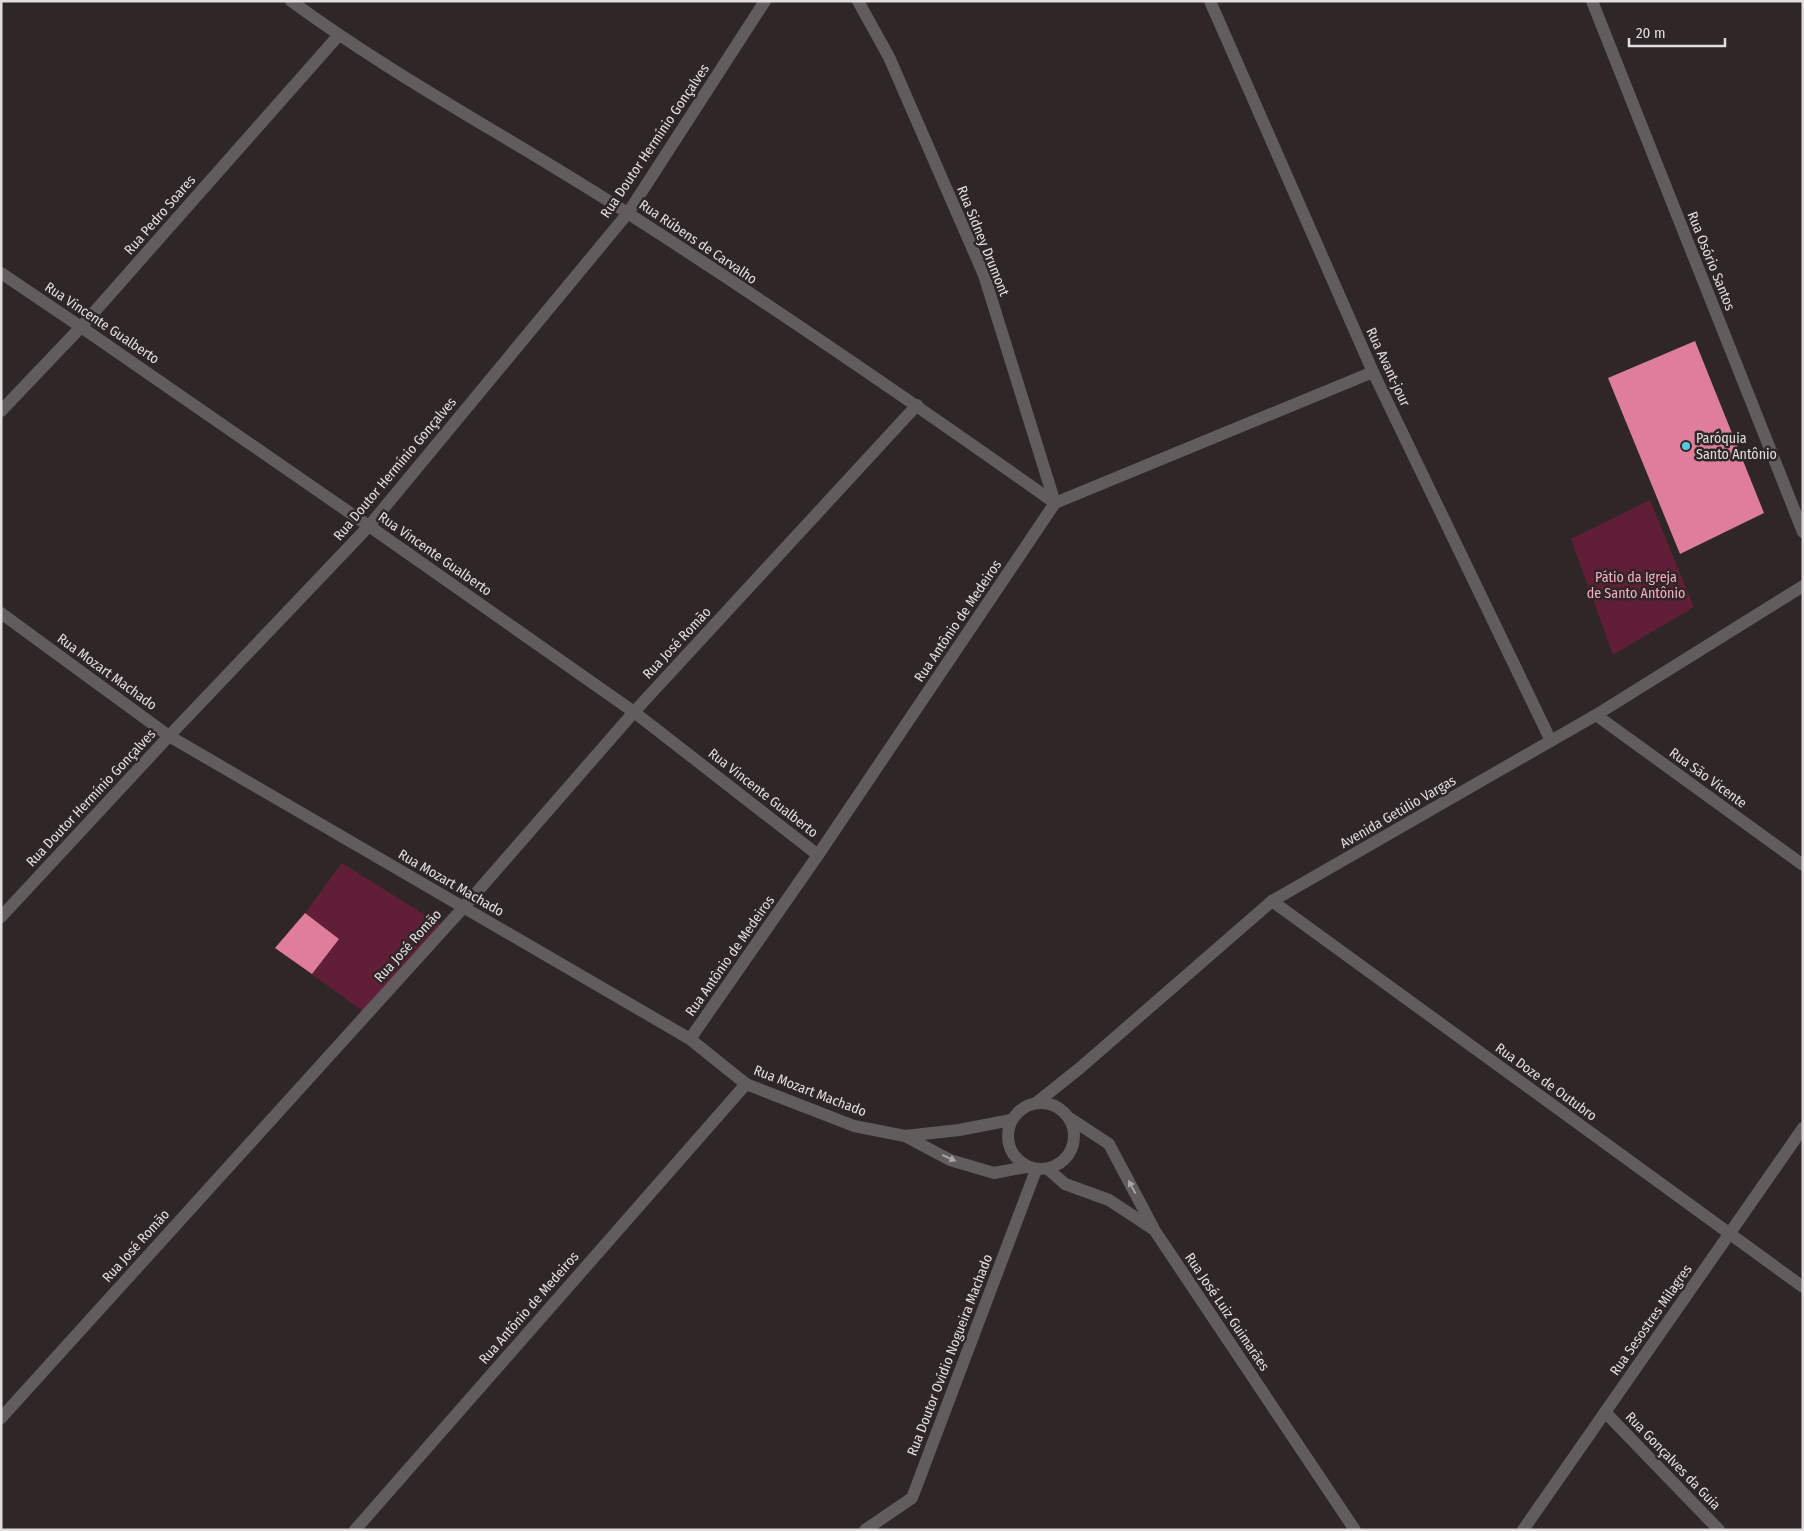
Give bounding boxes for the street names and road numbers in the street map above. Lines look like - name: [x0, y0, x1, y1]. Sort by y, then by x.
- street label: Rua Doutor Hermínio Gonçalves: [597, 61, 713, 221]
- street label: Rua Pedro Soares: [121, 172, 199, 258]
- street label: Rua Sidney Drumont: [953, 183, 1013, 299]
- street label: Rua Rúbens de Carvalho: [636, 196, 760, 288]
- street label: Rua Osório Santos: [1683, 209, 1739, 313]
- street label: Rua Vincente Gualberto: [42, 278, 162, 368]
- street label: Rua Avant-jour: [1362, 325, 1414, 409]
- street label: Rua Doutor Hermínio Gonçalves: [330, 394, 460, 544]
- street label: Rua Vincente Gualberto: [375, 508, 495, 600]
- street label: Rua Antônio de Medeiros: [911, 557, 1005, 685]
- street label: Rua José Romão: [639, 603, 715, 683]
- street label: Rua Mozart Machado: [54, 630, 160, 714]
- street label: Rua Doutor Hermínio Gonçalves: [23, 726, 159, 870]
- street label: Rua São Vicente: [1666, 744, 1750, 812]
- street label: Rua Vincente Gualberto: [705, 745, 821, 841]
- street label: Avenida Getúlio Vargas: [1337, 772, 1459, 852]
- street label: Rua Mozart Machado: [395, 846, 507, 920]
- street label: Rua Antônio de Medeiros: [682, 892, 778, 1020]
- street label: Rua José Romão: [371, 906, 445, 986]
- street label: Rua Doze de Outubro: [1492, 1040, 1600, 1124]
- street label: Rua Mozart Machado: [751, 1062, 869, 1120]
- street label: Rua José Romão: [99, 1206, 173, 1286]
- street label: Rua Antônio de Medeiros: [476, 1248, 583, 1368]
- street label: Rua José Luiz Guimarães: [1181, 1250, 1273, 1374]
- street label: Rua Doutor Ovídio Nogueira Machado: [904, 1252, 996, 1458]
- street label: Rua Sesostres Milagres: [1606, 1261, 1696, 1379]
- street label: Rua Gonçalves da Guia: [1622, 1408, 1724, 1514]

